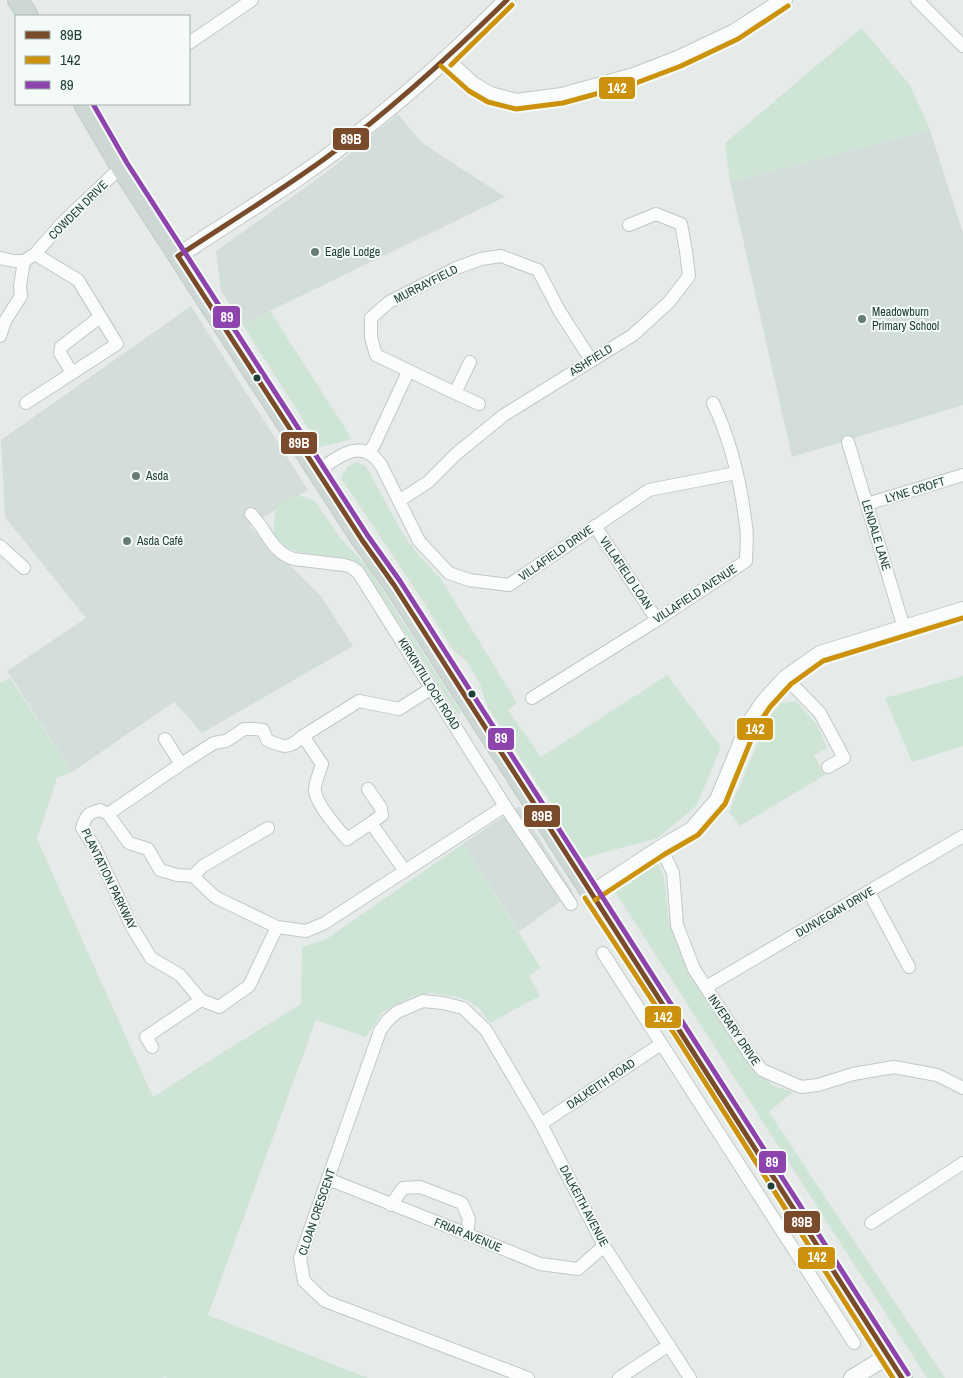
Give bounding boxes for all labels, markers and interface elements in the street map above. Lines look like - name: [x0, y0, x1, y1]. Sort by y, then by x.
- legend: [15, 15, 190, 105]
- text: 89B: [60, 24, 82, 45]
- text: 142: [60, 49, 81, 70]
- text: 89: [60, 74, 74, 95]
- line badge: 142: [598, 76, 636, 100]
- text: 142: [607, 79, 627, 97]
- line badge: 89B: [332, 127, 370, 151]
- text: 89B: [340, 130, 362, 148]
- street label: COWDEN DRIVE: [45, 177, 111, 243]
- place label: Eagle Lodge: [325, 244, 380, 260]
- marker: Eagle Lodge: [309, 246, 321, 258]
- street label: MURRAYFIELD: [391, 261, 461, 307]
- place label: Meadowburn Primary School: [872, 304, 939, 334]
- line badge: 89: [212, 305, 241, 329]
- text: 89: [221, 308, 233, 326]
- marker: Meadowburn Primary School: [856, 313, 868, 325]
- street label: ASHFIELD: [566, 340, 616, 380]
- unlabelled marker: [252, 373, 262, 383]
- line badge: 89B: [280, 431, 318, 455]
- text: 89B: [288, 434, 310, 452]
- place label: Asda: [145, 468, 169, 484]
- marker: Asda: [130, 470, 142, 482]
- street label: LYNE CROFT: [883, 473, 947, 507]
- street label: LENDALE LANE: [858, 498, 894, 572]
- street label: VILLAFIELD DRIVE: [516, 521, 596, 585]
- place label: Asda Café: [136, 533, 183, 549]
- street label: VILLAFIELD LOAN: [596, 534, 656, 612]
- marker: Asda Café: [121, 535, 133, 547]
- street label: VILLAFIELD AVENUE: [650, 561, 740, 627]
- street label: KIRKINTILLOCH ROAD: [394, 635, 464, 733]
- unlabelled marker: [467, 689, 477, 699]
- line badge: 142: [736, 717, 774, 741]
- text: 142: [745, 720, 765, 738]
- line badge: 89: [487, 727, 515, 751]
- text: 89: [495, 729, 507, 747]
- line badge: 89B: [523, 804, 561, 828]
- text: 89B: [531, 807, 553, 825]
- street label: PLANTATION PARKWAY: [78, 826, 141, 933]
- street label: DUNVEGAN DRIVE: [793, 883, 877, 941]
- street label: INVERARY DRIVE: [704, 991, 764, 1069]
- line badge: 142: [644, 1005, 682, 1029]
- text: 142: [653, 1008, 673, 1026]
- street label: DALKEITH ROAD: [564, 1055, 638, 1113]
- line badge: 89: [758, 1150, 787, 1174]
- text: 89: [766, 1153, 778, 1171]
- street label: DALKEITH AVENUE: [556, 1162, 612, 1250]
- street label: CLOAN CRESCENT: [295, 1166, 339, 1258]
- unlabelled marker: [766, 1181, 776, 1191]
- line badge: 89B: [783, 1210, 821, 1234]
- text: 89B: [791, 1213, 813, 1231]
- street label: FRIAR AVENUE: [432, 1214, 504, 1256]
- line badge: 142: [797, 1246, 836, 1270]
- text: 142: [807, 1248, 827, 1266]

